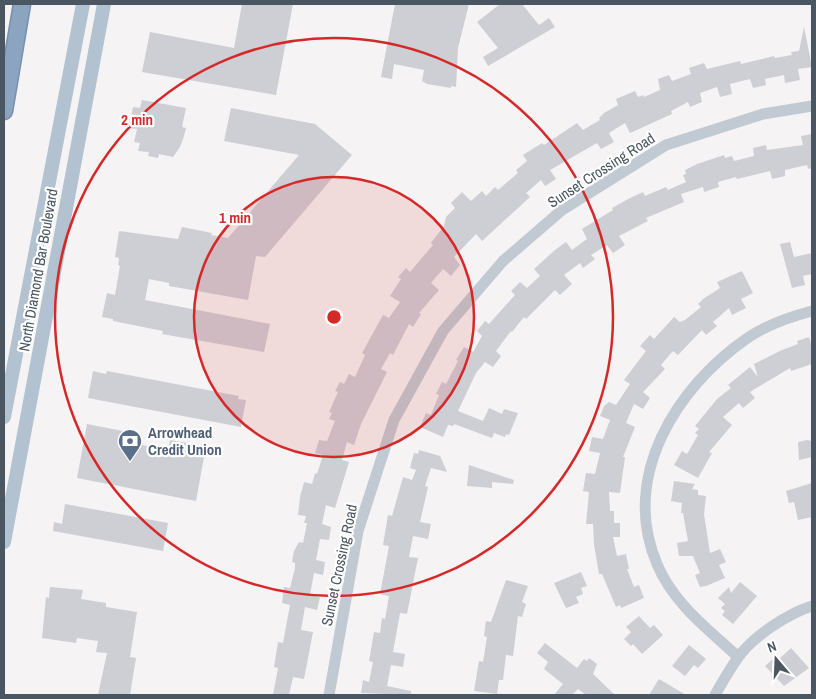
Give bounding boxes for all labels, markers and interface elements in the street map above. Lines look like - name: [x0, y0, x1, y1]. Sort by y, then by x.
- text: 2 min: [121, 109, 153, 130]
- street label: Sunset Crossing Road: [543, 127, 659, 213]
- street label: North Diamond Bar Boulevard: [13, 187, 63, 353]
- text: 1 min: [219, 207, 251, 228]
- centre of rings: [325, 308, 343, 326]
- place label: Arrowhead Credit Union: [148, 422, 222, 460]
- bank icon: Arrowhead Credit Union: [117, 428, 143, 462]
- street label: Sunset Crossing Road: [316, 502, 362, 628]
- north arrow: [751, 634, 801, 684]
- text: N: [765, 637, 779, 657]

